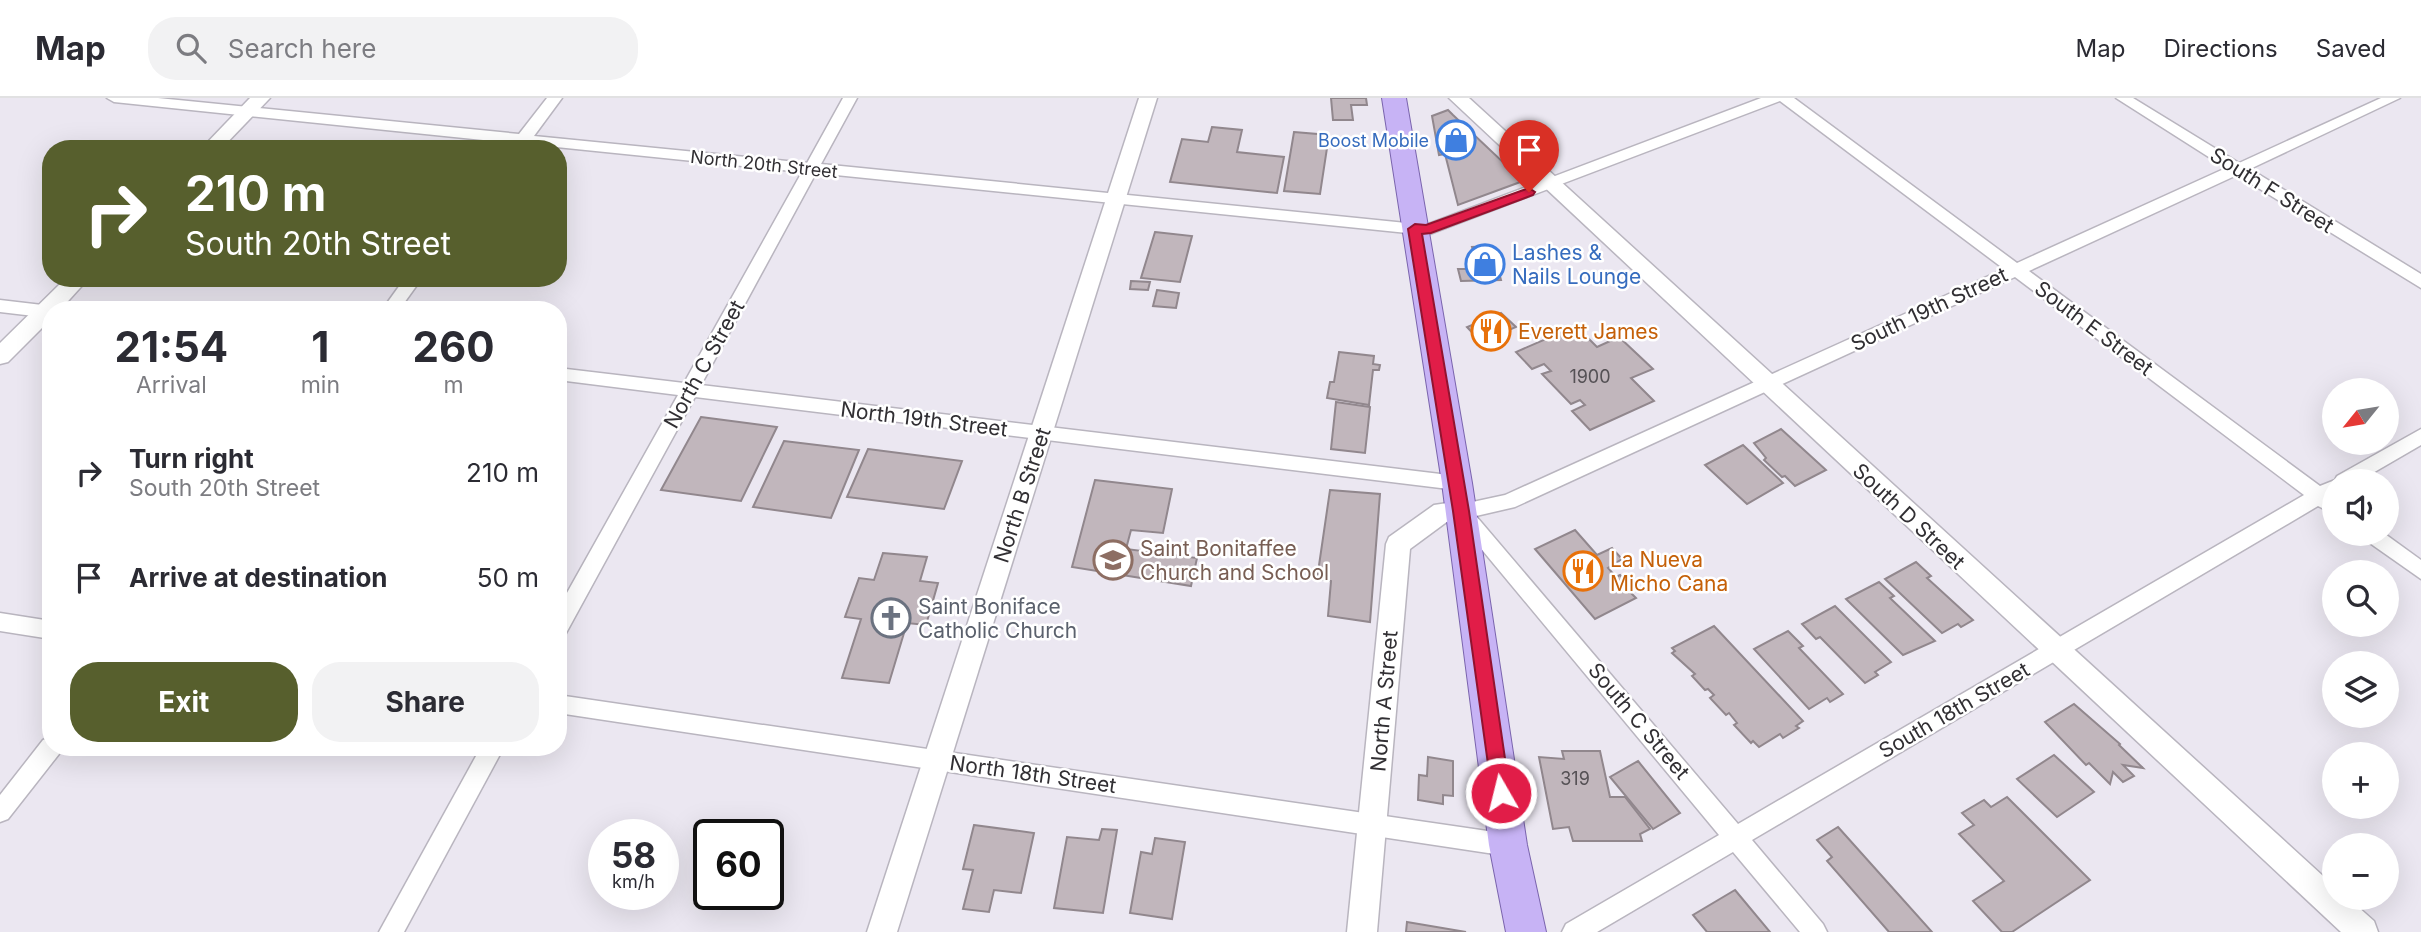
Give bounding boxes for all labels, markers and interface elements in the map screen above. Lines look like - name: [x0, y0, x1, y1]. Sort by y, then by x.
- search box: [148, 17, 638, 80]
- text: Map: [35, 28, 106, 68]
- icon: search: [172, 29, 210, 67]
- text: Search here: [228, 33, 376, 64]
- text: Map: [2076, 34, 2125, 63]
- text: Directions: [2163, 34, 2278, 63]
- text: Saved: [2316, 34, 2386, 63]
- shop icon: Boost Mobile: [1435, 119, 1477, 161]
- pin: [1499, 120, 1559, 192]
- place label: Boost Mobile: [1318, 130, 1429, 151]
- icon: arrive: [1510, 131, 1548, 169]
- street label: South F Street: [2205, 142, 2339, 238]
- street label: North 20th Street: [689, 146, 839, 182]
- text: 210 m: [185, 164, 326, 223]
- icon: right: [70, 168, 161, 259]
- text: South 20th Street: [185, 224, 451, 263]
- place label: Lashes & Nails Lounge: [1512, 240, 1641, 289]
- shop icon: Lashes & Nails Lounge: [1464, 243, 1506, 285]
- street label: South 19th Street: [1847, 262, 2011, 356]
- street label: South E Street: [2030, 275, 2158, 381]
- street label: North C Street: [659, 296, 749, 432]
- restaurant icon: Everett James: [1470, 310, 1512, 352]
- place label: Everett James: [1518, 319, 1659, 344]
- text: 21:54: [114, 321, 228, 372]
- text: 1: [311, 321, 329, 372]
- text: 260: [412, 321, 495, 372]
- house number: 1900: [1569, 366, 1611, 387]
- text: Arrival: [136, 371, 207, 399]
- text: min: [301, 371, 340, 399]
- text: m: [443, 371, 464, 399]
- north arrow: [2322, 378, 2399, 455]
- map controls: [2322, 378, 2399, 910]
- street label: North 19th Street: [839, 396, 1009, 442]
- street label: North B Street: [988, 424, 1056, 566]
- text: Turn right: [129, 443, 254, 474]
- icon: right: [70, 454, 108, 492]
- text: 210 m: [466, 457, 539, 488]
- street label: South D Street: [1848, 458, 1970, 574]
- button: sound: [2322, 469, 2399, 546]
- text: South 20th Street: [129, 474, 320, 502]
- place label: Saint Bonitaffee Church and School: [1140, 536, 1329, 585]
- school or university icon: Saint Bonitaffee Church and School: [1092, 539, 1134, 581]
- place label: La Nueva Micho Cana: [1610, 547, 1728, 596]
- restaurant icon: La Nueva Micho Cana: [1562, 550, 1604, 592]
- icon: arrive: [70, 559, 108, 597]
- button: search: [2322, 560, 2399, 637]
- text: Arrive at destination: [129, 562, 388, 593]
- text: 50 m: [477, 562, 539, 593]
- place label: Saint Boniface Catholic Church: [918, 594, 1077, 643]
- church icon: Saint Boniface Catholic Church: [870, 597, 912, 639]
- street label: North A Street: [1365, 629, 1403, 773]
- button: layers: [2322, 651, 2399, 728]
- street label: South 18th Street: [1874, 657, 2034, 763]
- street label: South C Street: [1583, 658, 1695, 784]
- button: Exit: [70, 662, 298, 742]
- button: Share: [312, 662, 539, 742]
- button: +: [2322, 742, 2399, 819]
- street label: North 18th Street: [948, 750, 1118, 798]
- position arrow: [1464, 756, 1538, 830]
- house number: 319: [1560, 768, 1590, 789]
- speed limit sign: 60: [693, 819, 784, 910]
- button: −: [2322, 833, 2399, 910]
- text: 58: [611, 834, 656, 876]
- text: km/h: [612, 871, 655, 892]

